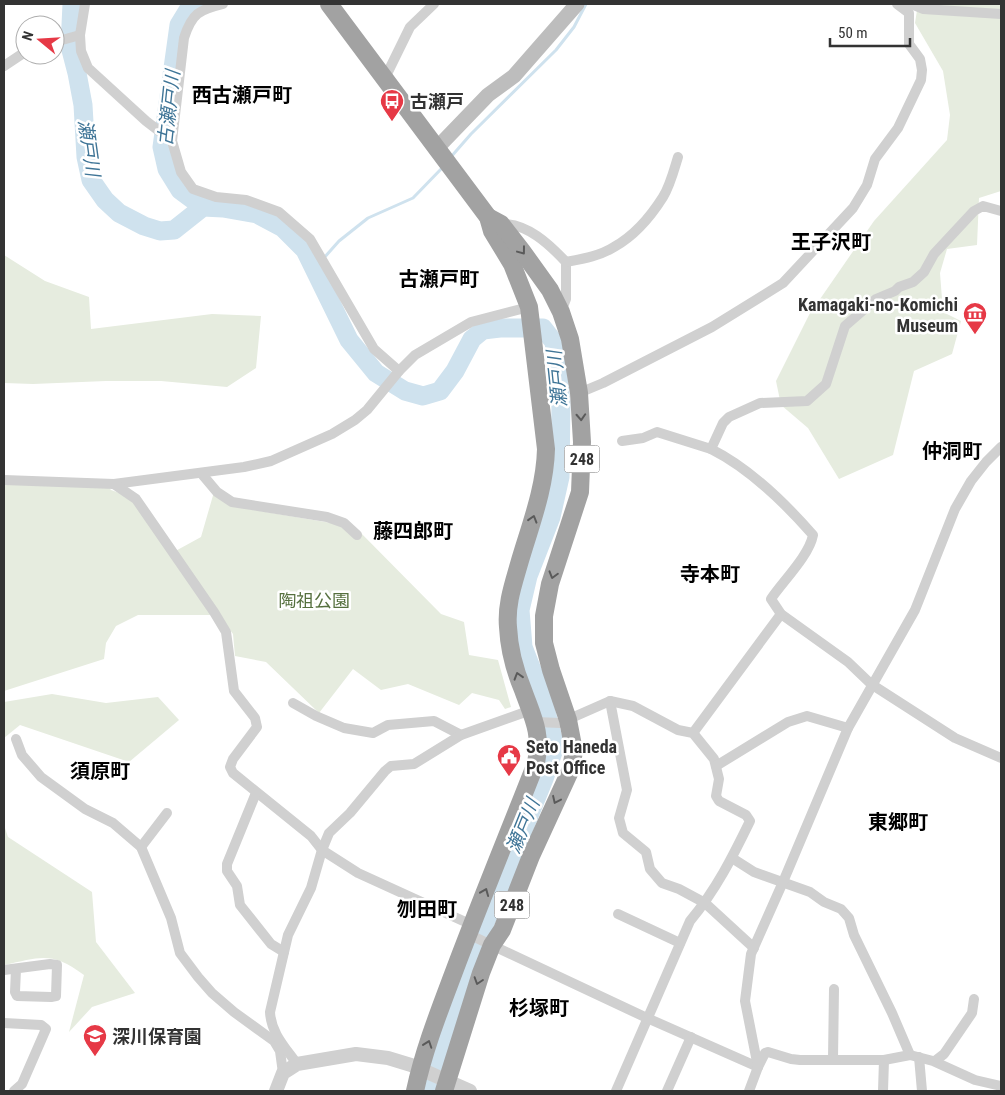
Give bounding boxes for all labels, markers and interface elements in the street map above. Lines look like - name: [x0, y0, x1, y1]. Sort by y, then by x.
- north arrow: [15, 15, 65, 65]
- scale bar: [830, 15, 910, 47]
- text: 50 m: [838, 24, 868, 42]
- text: N: [19, 29, 37, 43]
- water label: 古瀬戸川: [154, 67, 185, 147]
- district label: 西古瀬戸町: [192, 83, 292, 107]
- bus stop icon: 古瀬戸: [379, 88, 405, 122]
- place label: 古瀬戸: [410, 91, 464, 112]
- water label: 瀬戸川: [74, 118, 105, 180]
- district label: 王子沢町: [791, 230, 871, 254]
- one-way arrow: [516, 245, 525, 255]
- district label: 古瀬戸町: [399, 267, 479, 291]
- place label: Kamagaki-no-Komichi Museum: [798, 294, 958, 336]
- museum icon: Kamagaki-no-Komichi Museum: [962, 301, 988, 335]
- water label: 瀬戸川: [542, 347, 571, 409]
- one-way arrow: [575, 414, 586, 422]
- district label: 仲洞町: [922, 439, 982, 463]
- road number: 248: [564, 446, 600, 472]
- one-way arrow: [527, 515, 537, 523]
- district label: 藤四郎町: [373, 519, 453, 543]
- district label: 寺本町: [680, 562, 740, 586]
- one-way arrow: [548, 571, 558, 579]
- park label: 陶祖公園: [278, 590, 350, 611]
- one-way arrow: [514, 673, 524, 681]
- place label: Seto Haneda Post Office: [526, 736, 617, 778]
- public building icon: Seto Haneda Post Office: [496, 743, 522, 777]
- district label: 須原町: [70, 759, 130, 783]
- water label: 瀬戸川: [502, 793, 545, 857]
- one-way arrow: [552, 795, 563, 804]
- district label: 東郷町: [868, 810, 928, 834]
- one-way arrow: [478, 888, 489, 897]
- road number: 248: [494, 892, 530, 918]
- district label: 刎田町: [397, 897, 457, 921]
- one-way arrow: [474, 977, 484, 985]
- district label: 杉塚町: [509, 996, 569, 1020]
- school or university icon: 深川保育園: [82, 1023, 108, 1057]
- place label: 深川保育園: [112, 1026, 202, 1047]
- one-way arrow: [422, 1041, 432, 1049]

